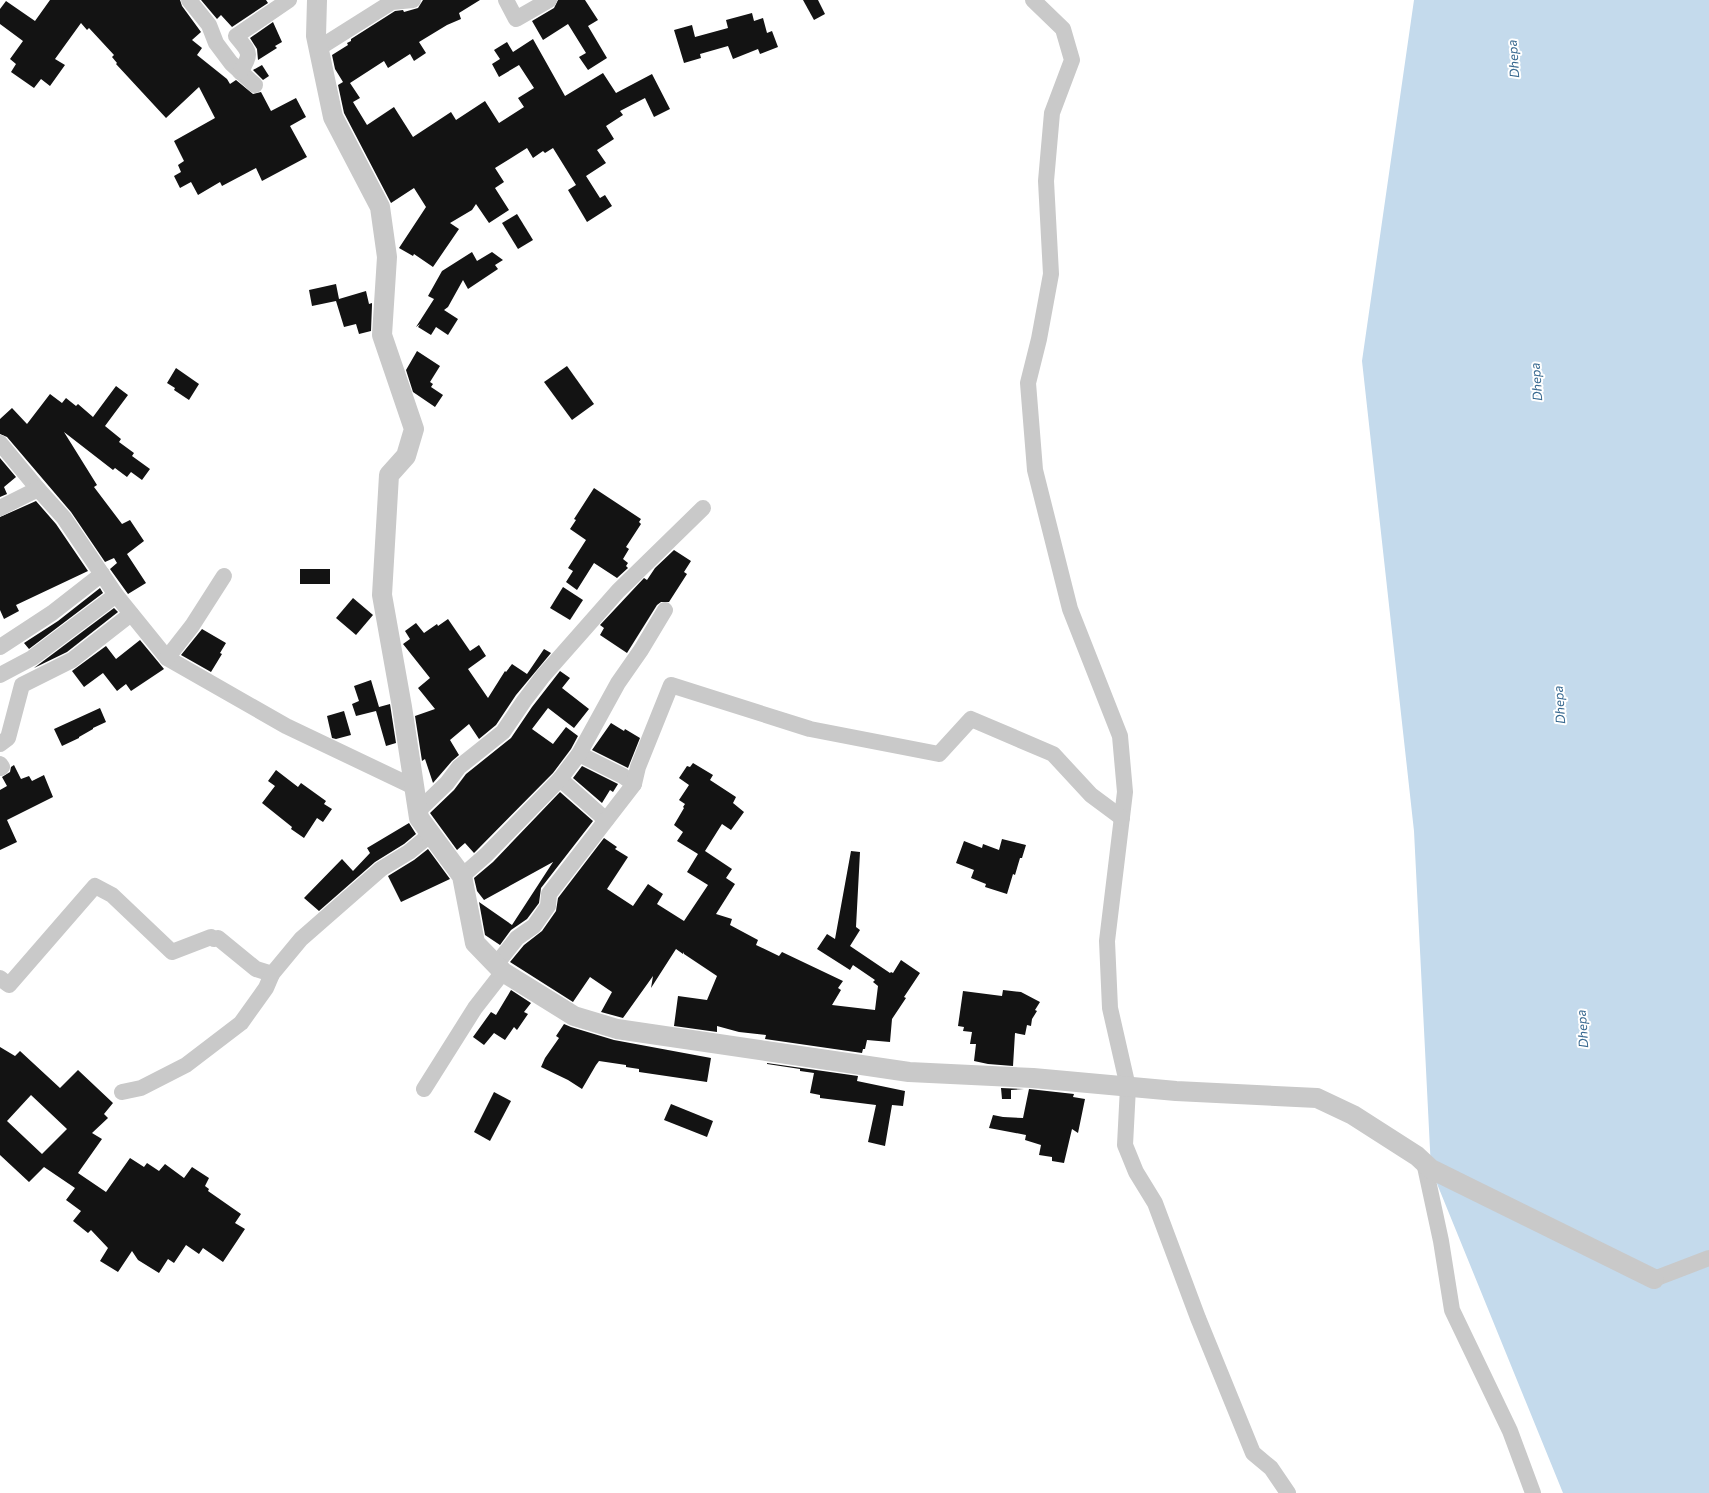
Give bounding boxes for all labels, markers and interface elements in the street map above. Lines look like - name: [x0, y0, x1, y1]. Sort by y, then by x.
- water label: Dhepa: [1504, 39, 1522, 79]
- water label: Dhepa: [1527, 362, 1545, 402]
- water label: Dhepa: [1550, 685, 1568, 725]
- water label: Dhepa: [1573, 1009, 1591, 1049]

